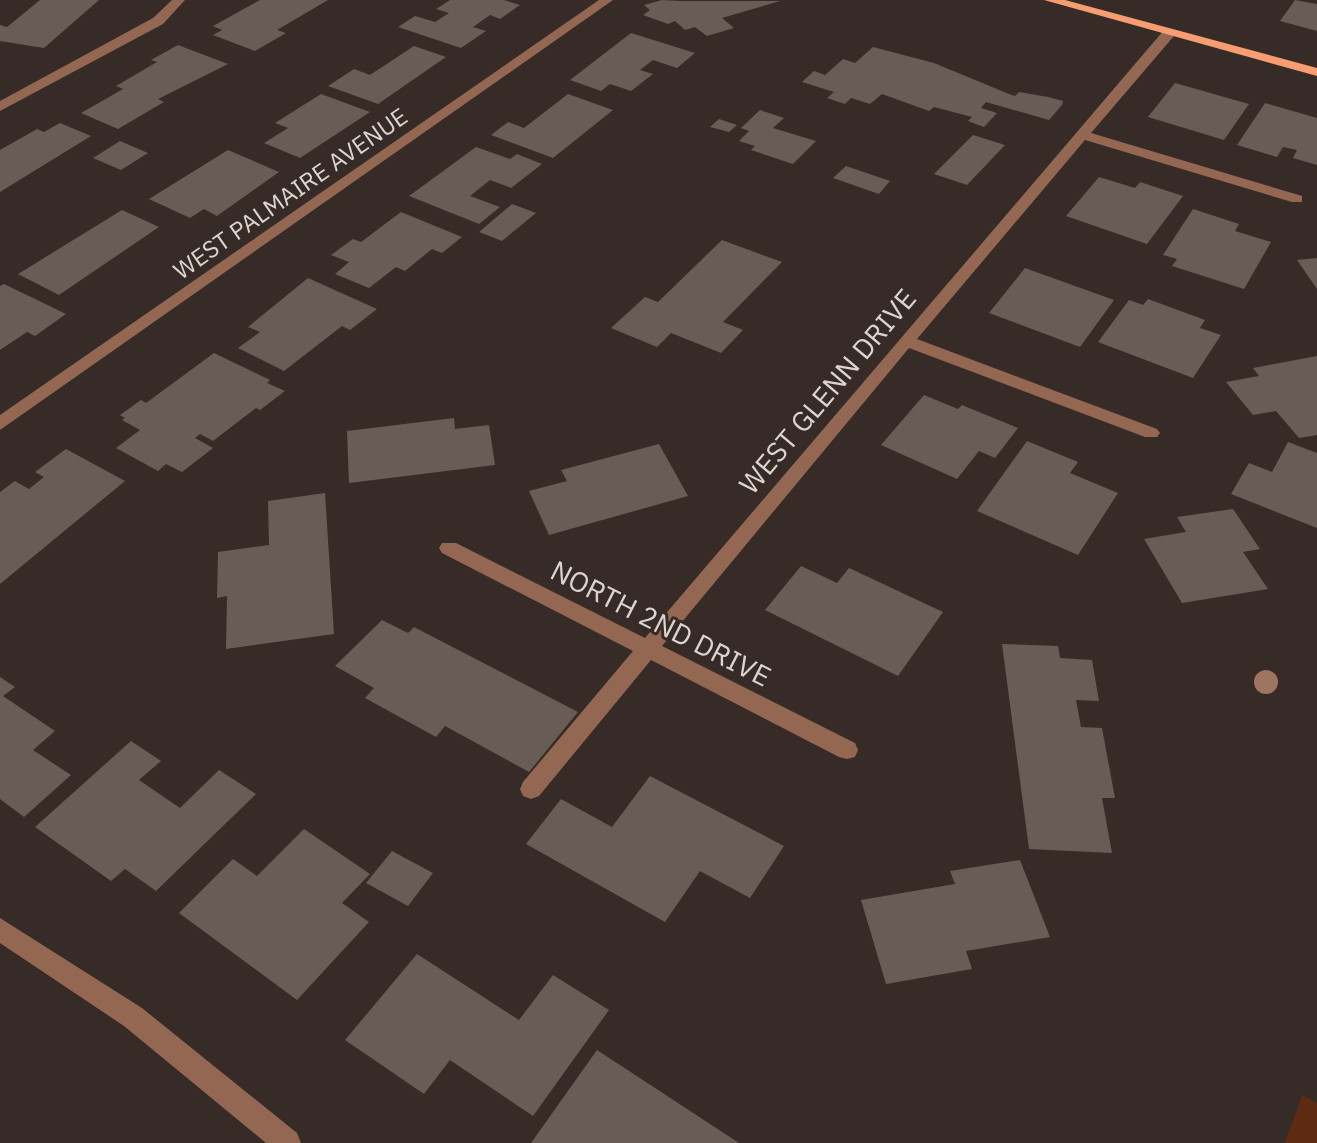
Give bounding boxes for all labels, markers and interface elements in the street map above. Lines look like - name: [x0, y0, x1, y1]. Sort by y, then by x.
- street label: WEST PALMAIRE AVENUE: [167, 100, 413, 286]
- street label: WEST GLENN DRIVE: [730, 281, 924, 501]
- street label: NORTH 2ND DRIVE: [545, 551, 777, 695]

